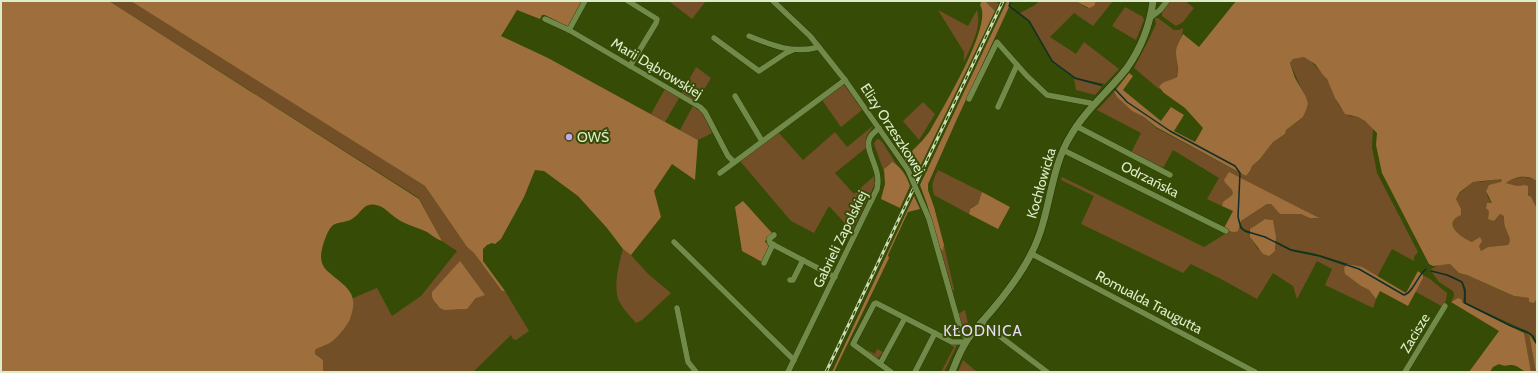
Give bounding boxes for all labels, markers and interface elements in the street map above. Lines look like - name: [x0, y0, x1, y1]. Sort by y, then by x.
- street label: Marii Dąbrowskiej: [608, 34, 706, 102]
- street label: Elizy Orzeszkowej: [857, 80, 929, 178]
- place label: OWŚ: [577, 128, 609, 146]
- marker: OWŚ: [564, 132, 574, 142]
- street label: Kochłowicka: [1022, 145, 1060, 220]
- street label: Odrzańska: [1118, 157, 1182, 201]
- street label: Gabrieli Zapolskiej: [809, 187, 871, 291]
- street label: Romualda Traugutta: [1093, 266, 1206, 338]
- street label: Zacisze: [1396, 310, 1434, 356]
- district label: KŁODNICA: [943, 322, 1023, 340]

